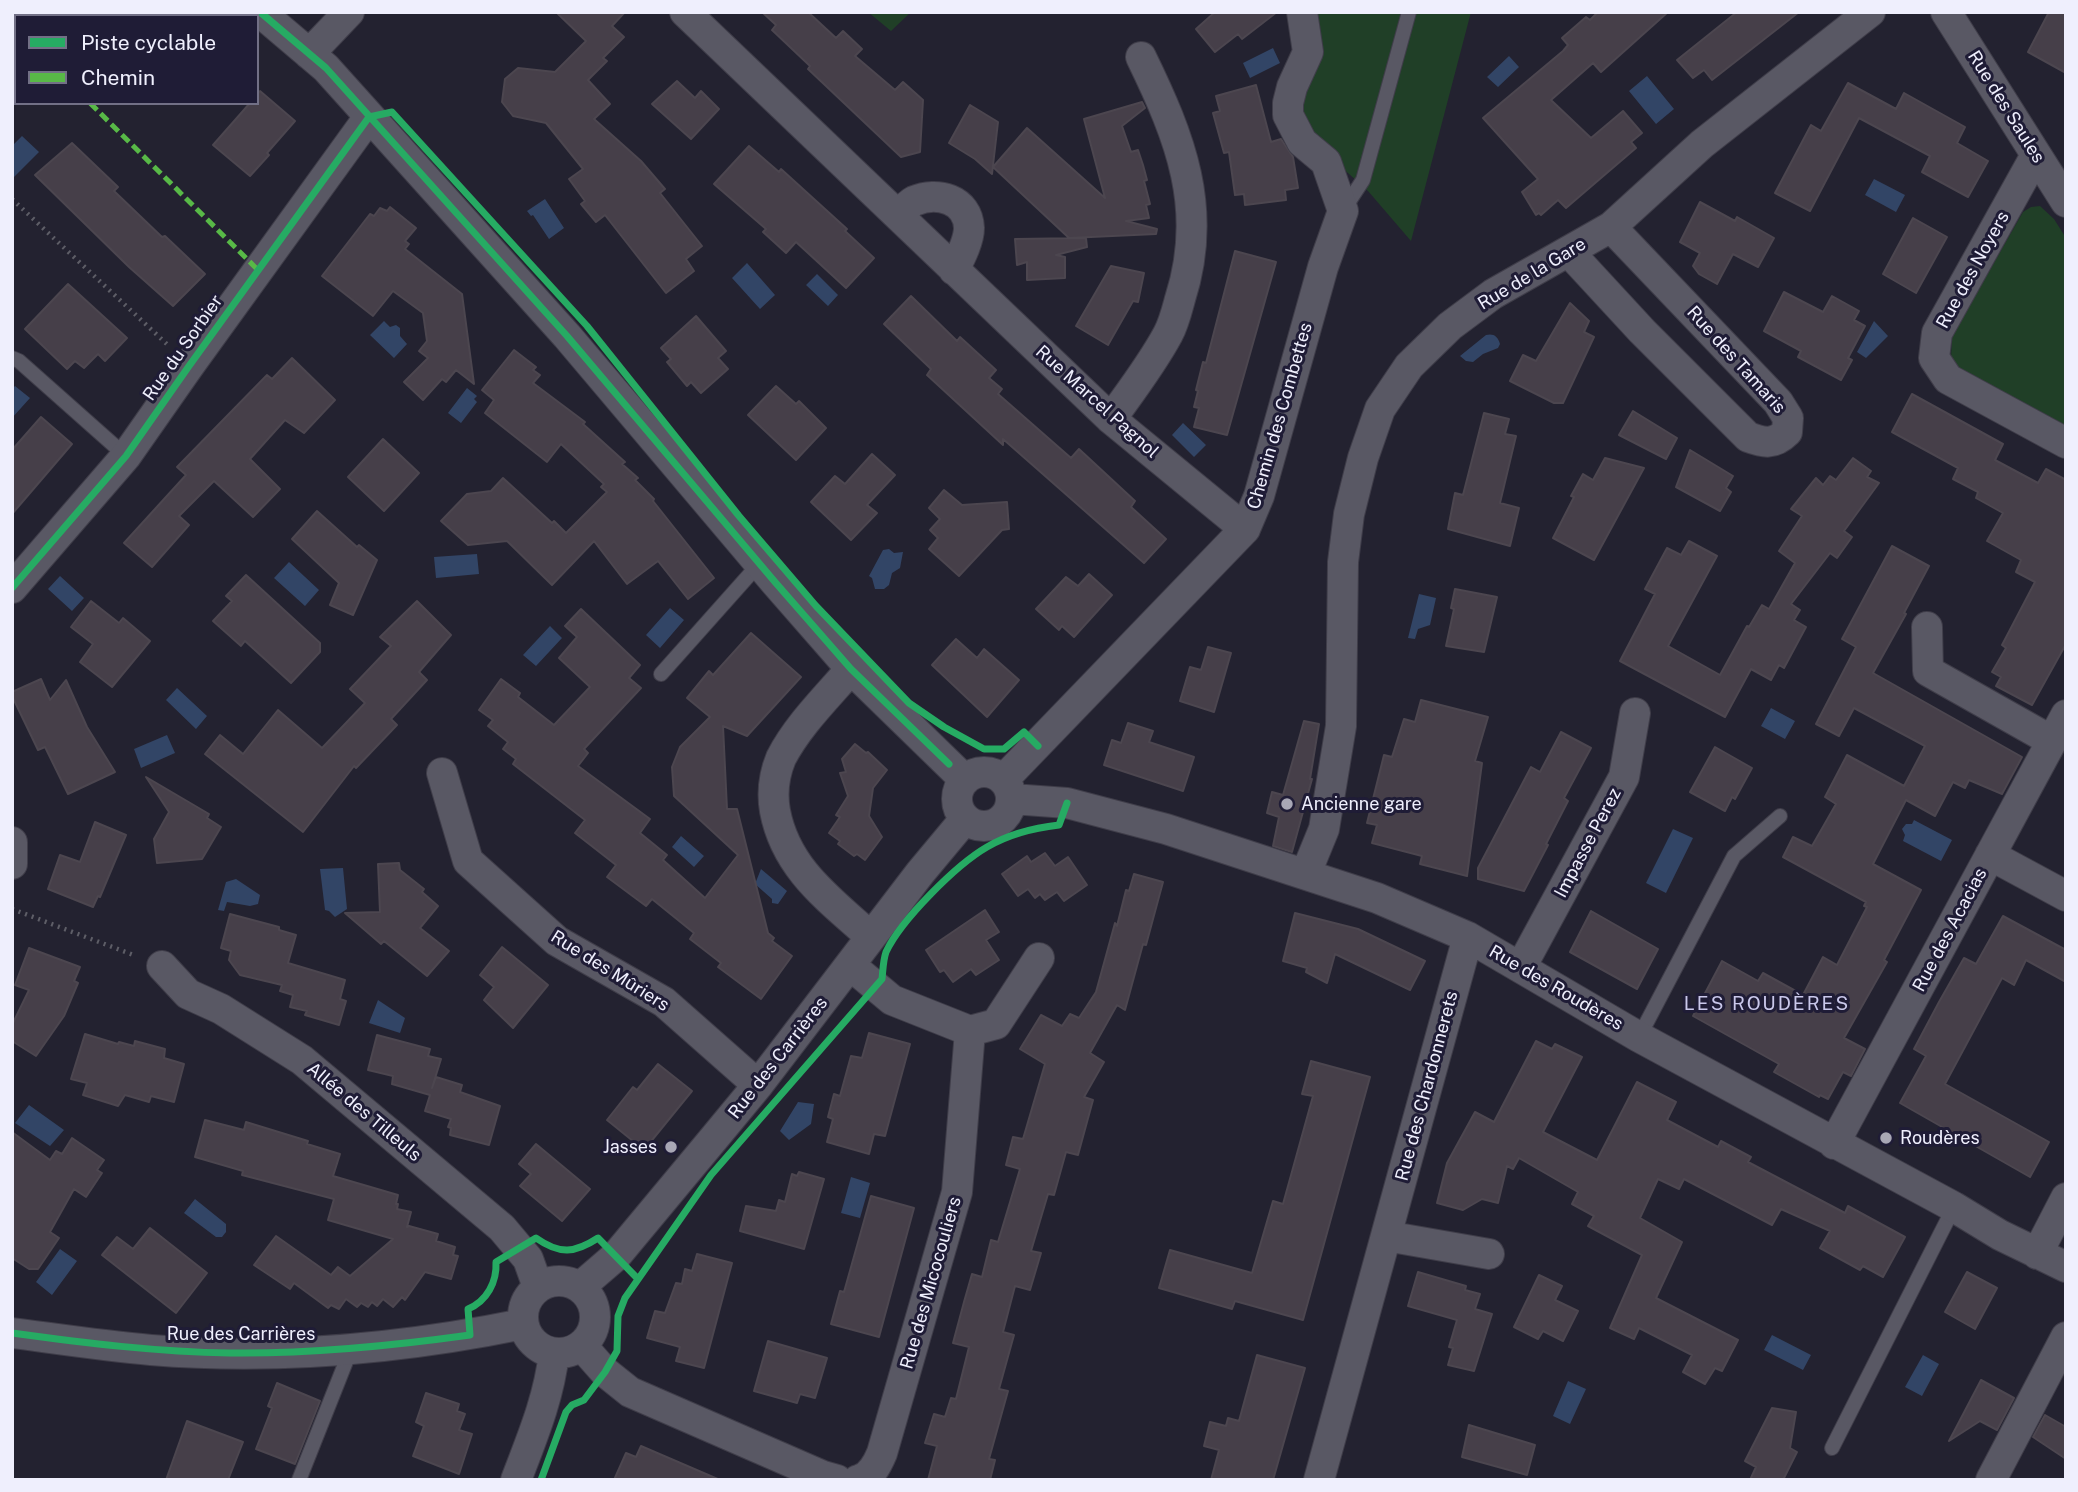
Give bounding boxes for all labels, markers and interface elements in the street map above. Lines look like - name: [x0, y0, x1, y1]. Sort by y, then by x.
- legend: [14, 14, 259, 105]
- text: Piste cyclable: [81, 30, 216, 55]
- street label: Rue des Saules: [1963, 47, 2049, 167]
- text: Chemin: [81, 65, 155, 90]
- street label: Rue des Noyers: [1932, 208, 2014, 332]
- street label: Rue de la Gare: [1474, 233, 1590, 315]
- street label: Rue du Sorbier: [139, 291, 227, 405]
- street label: Rue des Tamaris: [1682, 302, 1790, 418]
- street label: Chemin des Combettes: [1243, 320, 1317, 512]
- street label: Rue Marcel Pagnol: [1031, 341, 1163, 463]
- street label: Impasse Perez: [1550, 785, 1626, 901]
- place label: Ancienne gare: [1301, 793, 1422, 815]
- marker: Ancienne gare: [1279, 796, 1295, 812]
- street label: Rue des Acacias: [1908, 865, 1992, 995]
- street label: Rue des Mûriers: [547, 926, 673, 1016]
- street label: Rue des Roudères: [1485, 941, 1627, 1035]
- street label: Rue des Chardonnerets: [1391, 989, 1463, 1183]
- street label: Rue des Carrières: [724, 993, 832, 1123]
- district label: LES ROUDÈRES: [1685, 993, 1849, 1015]
- street label: Allée des Tilleuls: [302, 1058, 426, 1166]
- place label: Roudères: [1900, 1127, 1980, 1149]
- marker: Roudères: [1878, 1130, 1894, 1146]
- place label: Jasses: [603, 1136, 657, 1158]
- marker: Jasses: [663, 1139, 679, 1155]
- street label: Rue des Micocouliers: [896, 1194, 966, 1372]
- street label: Rue des Carrières: [167, 1323, 315, 1345]

